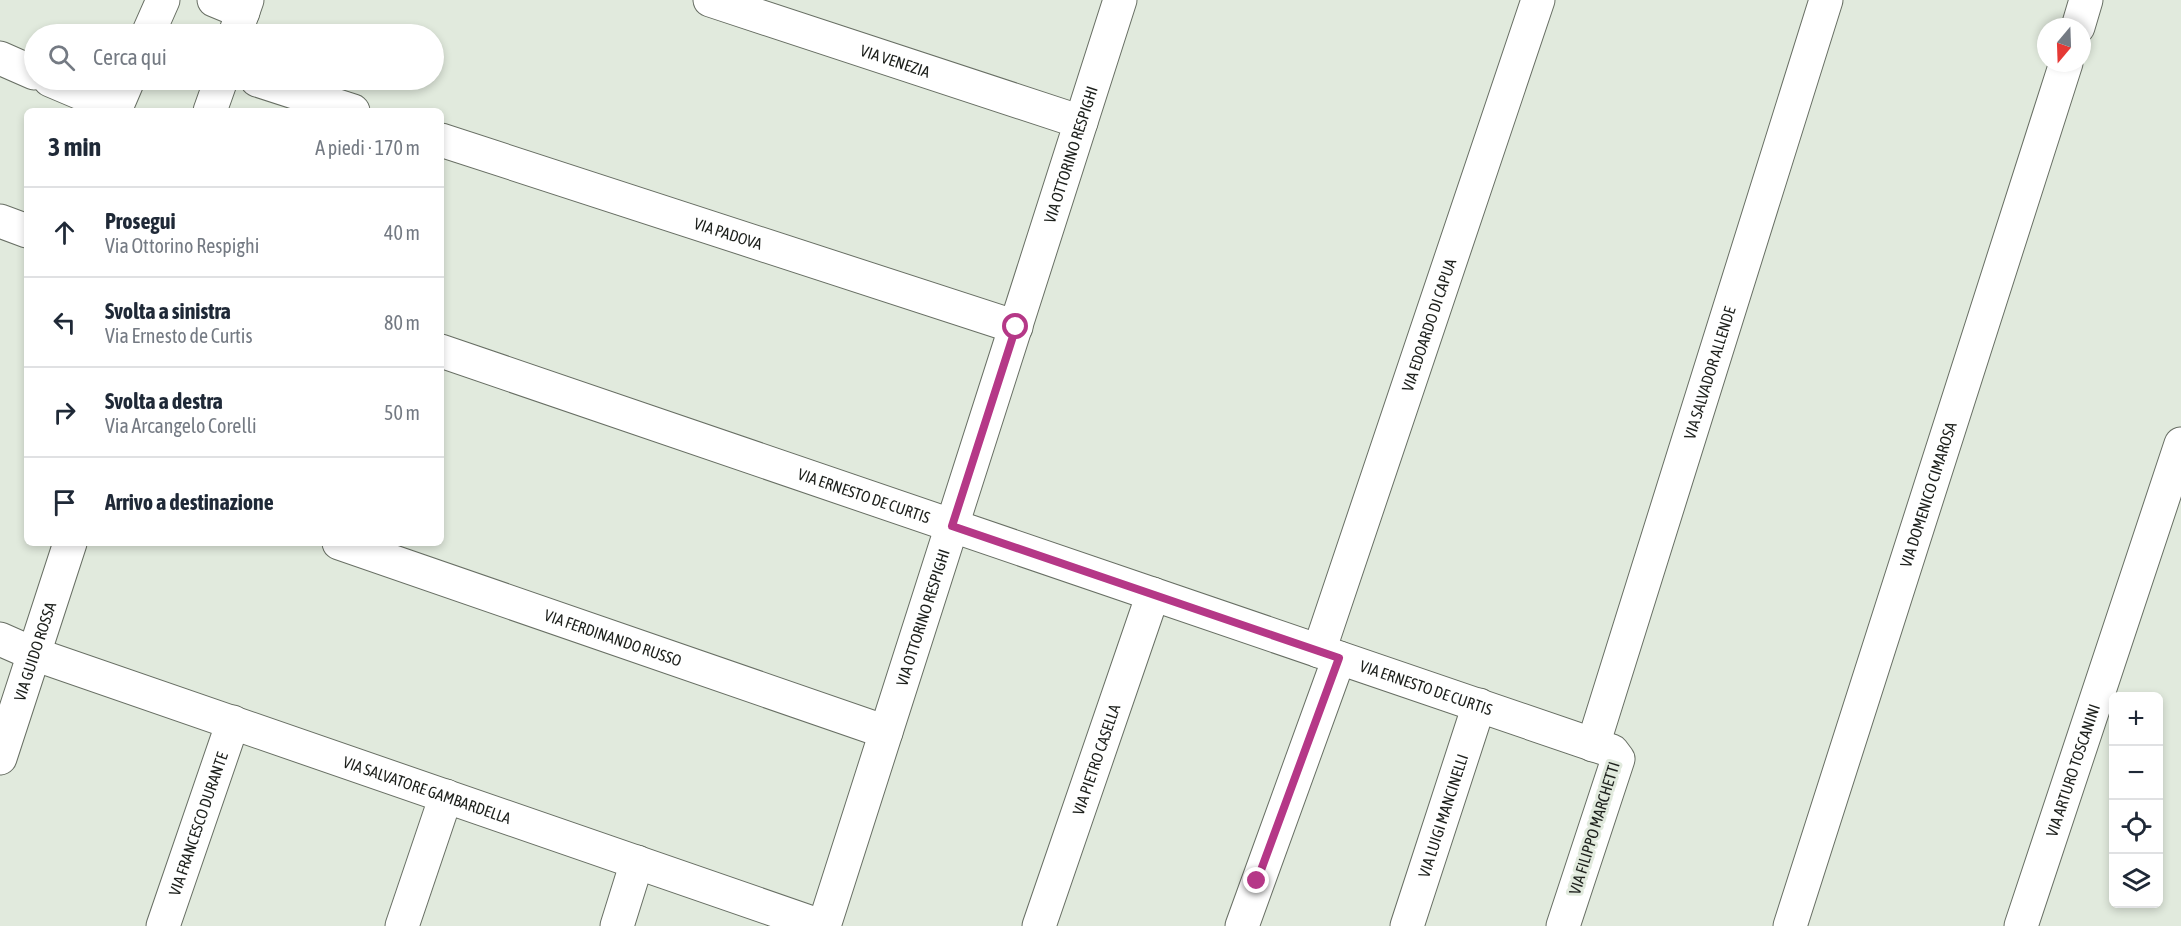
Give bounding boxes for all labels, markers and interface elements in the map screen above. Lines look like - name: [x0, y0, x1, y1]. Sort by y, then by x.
- north arrow: [2037, 18, 2091, 72]
- search box: [24, 24, 444, 90]
- icon: search: [45, 41, 78, 74]
- street label: VIA VENEZIA: [858, 41, 932, 81]
- text: Cerca qui: [93, 44, 167, 70]
- street label: VIA OTTORINO RESPIGHI: [1040, 84, 1101, 225]
- text: 3 min: [48, 132, 101, 162]
- text: A piedi · 170 m: [315, 136, 420, 159]
- text: Prosegui: [105, 208, 176, 234]
- street label: VIA PADOVA: [692, 214, 765, 253]
- icon: ahead: [48, 216, 81, 249]
- text: 40 m: [384, 221, 420, 244]
- text: Via Ottorino Respighi: [105, 234, 259, 257]
- street label: VIA EDOARDO DI CAPUA: [1398, 256, 1459, 394]
- text: Svolta a sinistra: [105, 298, 231, 324]
- street label: VIA SALVADOR ALLENDE: [1680, 304, 1739, 441]
- icon: left: [48, 306, 81, 339]
- text: 80 m: [384, 311, 420, 334]
- route start: [1002, 313, 1028, 339]
- text: Via Ernesto de Curtis: [105, 324, 252, 347]
- text: Svolta a destra: [105, 388, 223, 414]
- icon: right: [48, 396, 81, 429]
- text: 50 m: [384, 401, 420, 424]
- text: Via Arcangelo Corelli: [105, 414, 257, 437]
- street label: VIA DOMENICO CIMAROSA: [1896, 419, 1960, 569]
- street label: VIA ERNESTO DE CURTIS: [795, 465, 933, 527]
- icon: arrive: [48, 486, 81, 519]
- text: Arrivo a destinazione: [105, 489, 274, 515]
- street label: VIA OTTORINO RESPIGHI: [892, 547, 953, 688]
- street label: VIA GUIDO ROSSA: [10, 600, 59, 703]
- street label: VIA FERDINANDO RUSSO: [542, 606, 684, 670]
- street label: VIA ERNESTO DE CURTIS: [1358, 657, 1495, 719]
- map controls: [2109, 692, 2163, 908]
- button: +: [2109, 692, 2163, 746]
- street label: VIA PIETRO CASELLA: [1069, 702, 1124, 817]
- street label: VIA ARTURO TOSCANINI: [2042, 702, 2103, 839]
- button: −: [2109, 746, 2163, 800]
- street label: VIA FRANCESCO DURANTE: [165, 750, 231, 898]
- street label: VIA LUIGI MANCINELLI: [1414, 752, 1471, 880]
- street label: VIA SALVATORE GAMBARDELLA: [341, 753, 513, 827]
- street label: VIA FILIPPO MARCHETTI: [1565, 759, 1623, 897]
- button: locate: [2109, 800, 2163, 854]
- button: layers: [2109, 854, 2163, 908]
- route end: [1243, 867, 1269, 893]

